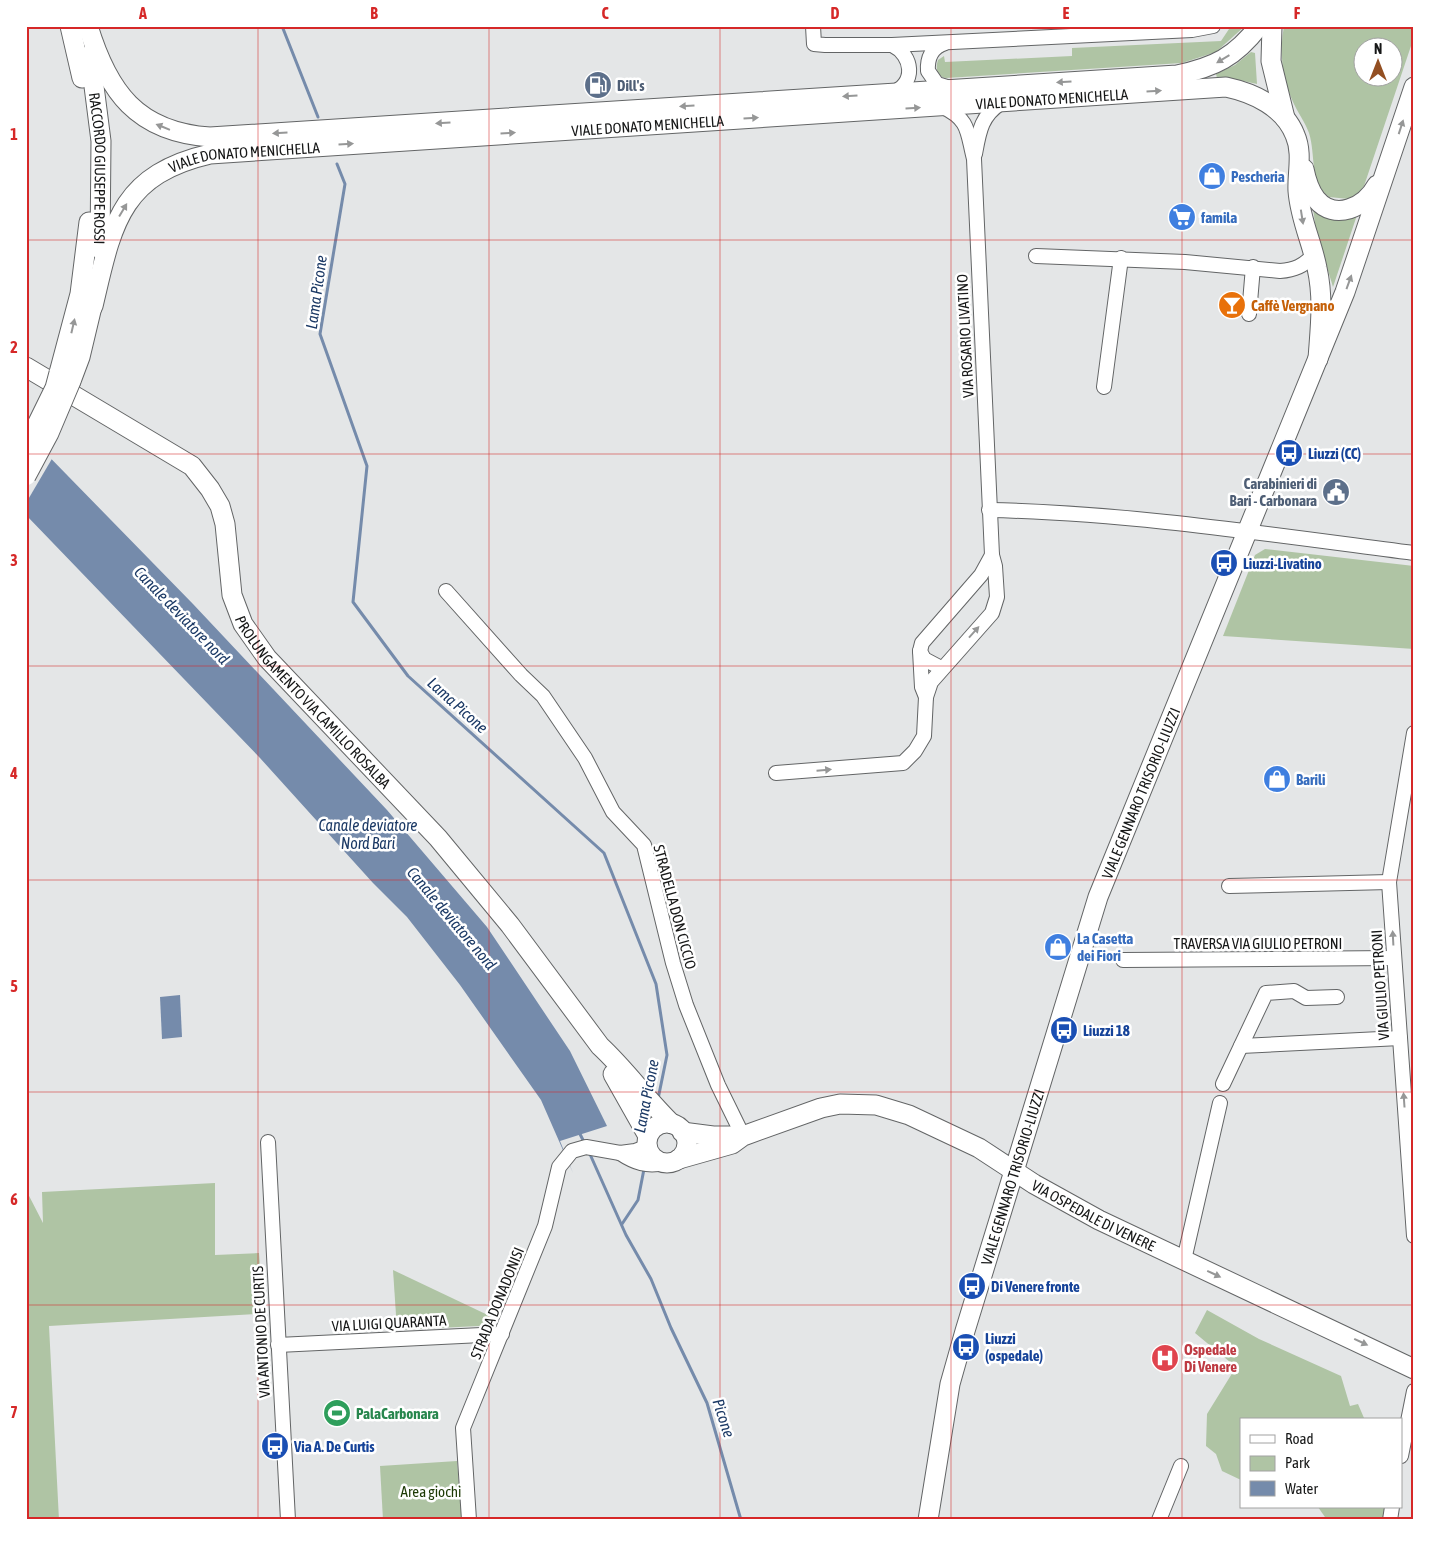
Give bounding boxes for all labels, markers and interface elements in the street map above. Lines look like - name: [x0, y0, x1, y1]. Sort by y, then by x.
- text: A: [138, 4, 147, 22]
- text: B: [370, 4, 378, 22]
- text: C: [601, 4, 609, 22]
- text: D: [831, 4, 840, 22]
- text: E: [1063, 4, 1070, 22]
- text: F: [1294, 4, 1301, 22]
- north arrow: [1352, 38, 1402, 88]
- text: N: [1374, 41, 1382, 57]
- one-way arrow: [1217, 55, 1230, 64]
- fuel station icon: Dill's: [583, 70, 613, 100]
- place label: Dill's: [617, 77, 645, 94]
- one-way arrow: [1056, 78, 1072, 86]
- street label: VIALE DONATO MENICHELLA: [975, 85, 1129, 112]
- one-way arrow: [1146, 87, 1162, 95]
- street label: RACCORDO GIUSEPPE ROSSI: [86, 91, 110, 245]
- one-way arrow: [841, 92, 857, 100]
- one-way arrow: [679, 102, 695, 110]
- one-way arrow: [905, 104, 921, 112]
- street label: VIALE DONATO MENICHELLA: [571, 112, 725, 139]
- one-way arrow: [743, 114, 759, 122]
- one-way arrow: [434, 119, 450, 127]
- one-way arrow: [1397, 120, 1405, 135]
- one-way arrow: [156, 123, 170, 131]
- text: 1: [10, 125, 18, 143]
- one-way arrow: [500, 129, 516, 137]
- one-way arrow: [272, 130, 288, 138]
- street label: VIALE DONATO MENICHELLA: [166, 138, 321, 175]
- one-way arrow: [338, 140, 354, 148]
- shop icon: Pescheria: [1197, 161, 1227, 191]
- place label: Pescheria: [1231, 168, 1285, 185]
- supermarket icon: famila: [1167, 202, 1197, 232]
- one-way arrow: [118, 203, 127, 217]
- place label: famila: [1200, 209, 1237, 226]
- one-way arrow: [1298, 209, 1306, 225]
- water label: Lama Picone: [302, 254, 330, 330]
- street label: VIA ROSARIO LIVATINO: [953, 273, 977, 398]
- one-way arrow: [1346, 274, 1353, 289]
- bar icon: Caffè Vergnano: [1217, 290, 1247, 320]
- place label: Caffè Vergnano: [1251, 297, 1334, 314]
- one-way arrow: [69, 318, 77, 333]
- text: 2: [10, 338, 18, 356]
- bus stop icon: Liuzzi (CC): [1274, 438, 1304, 468]
- place label: Liuzzi (CC): [1308, 445, 1361, 462]
- place label: Carabinieri di Bari - Carbonara: [1230, 475, 1317, 509]
- public building icon: Carabinieri di Bari - Carbonara: [1321, 477, 1351, 507]
- bus stop icon: Liuzzi-Livatino: [1209, 548, 1239, 578]
- text: 3: [10, 551, 18, 569]
- place label: Liuzzi-Livatino: [1243, 555, 1322, 572]
- water label: Canale deviatore nord: [131, 563, 233, 668]
- street label: PROLUNGAMENTO VIA CAMILLO ROSALBA: [232, 613, 395, 792]
- one-way arrow: [968, 627, 980, 639]
- water label: Lama Picone: [424, 673, 492, 737]
- street label: VIALE GENNARO TRISORIO-LIUZZI: [1098, 705, 1183, 881]
- text: 4: [9, 764, 18, 782]
- shop icon: Barili: [1262, 764, 1292, 794]
- one-way arrow: [817, 765, 833, 773]
- place label: Barili: [1296, 771, 1325, 788]
- water label: Canale deviatore Nord Bari: [318, 816, 418, 852]
- street label: STRADELLA DON CICCIO: [650, 843, 700, 971]
- water label: Canale deviatore nord: [404, 863, 500, 973]
- street label: VIA GIULIO PETRONI: [1368, 929, 1392, 1041]
- place label: La Casetta dei Fiori: [1077, 930, 1133, 964]
- one-way arrow: [1388, 930, 1396, 946]
- shop icon: La Casetta dei Fiori: [1043, 932, 1073, 962]
- street label: TRAVERSA VIA GIULIO PETRONI: [1174, 935, 1342, 952]
- text: 5: [10, 977, 18, 995]
- bus stop icon: Liuzzi 18: [1049, 1015, 1079, 1045]
- place label: Liuzzi 18: [1083, 1022, 1130, 1039]
- water label: Lama Picone: [630, 1058, 662, 1134]
- street label: VIALE GENNARO TRISORIO-LIUZZI: [977, 1087, 1047, 1267]
- one-way arrow: [1400, 1092, 1408, 1108]
- street label: VIA OSPEDALE DI VENERE: [1029, 1176, 1159, 1254]
- text: 6: [10, 1190, 18, 1208]
- street label: STRADA DONADONISI: [467, 1245, 527, 1361]
- street label: VIA ANTONIO DE CURTIS: [249, 1266, 273, 1398]
- one-way arrow: [1207, 1270, 1221, 1278]
- bus stop icon: Di Venere fronte: [957, 1271, 987, 1301]
- place label: Di Venere fronte: [991, 1278, 1080, 1295]
- street label: VIA LUIGI QUARANTA: [331, 1311, 447, 1334]
- place label: Liuzzi (ospedale): [985, 1330, 1043, 1364]
- bus stop icon: Liuzzi (ospedale): [951, 1332, 981, 1362]
- one-way arrow: [1354, 1339, 1368, 1347]
- place label: Ospedale Di Venere: [1184, 1341, 1237, 1375]
- hospital icon: Ospedale Di Venere: [1150, 1343, 1180, 1373]
- water label: Picone: [709, 1396, 739, 1440]
- sports icon: PalaCarbonara: [322, 1398, 352, 1428]
- text: 7: [10, 1403, 18, 1421]
- place label: PalaCarbonara: [356, 1405, 439, 1422]
- legend: [1240, 1418, 1402, 1508]
- text: Road: [1285, 1430, 1314, 1447]
- bus stop icon: Via A. De Curtis: [260, 1431, 290, 1461]
- place label: Via A. De Curtis: [293, 1438, 375, 1455]
- text: Park: [1285, 1454, 1310, 1471]
- text: Water: [1285, 1480, 1318, 1497]
- park label: Area giochi: [401, 1483, 461, 1500]

